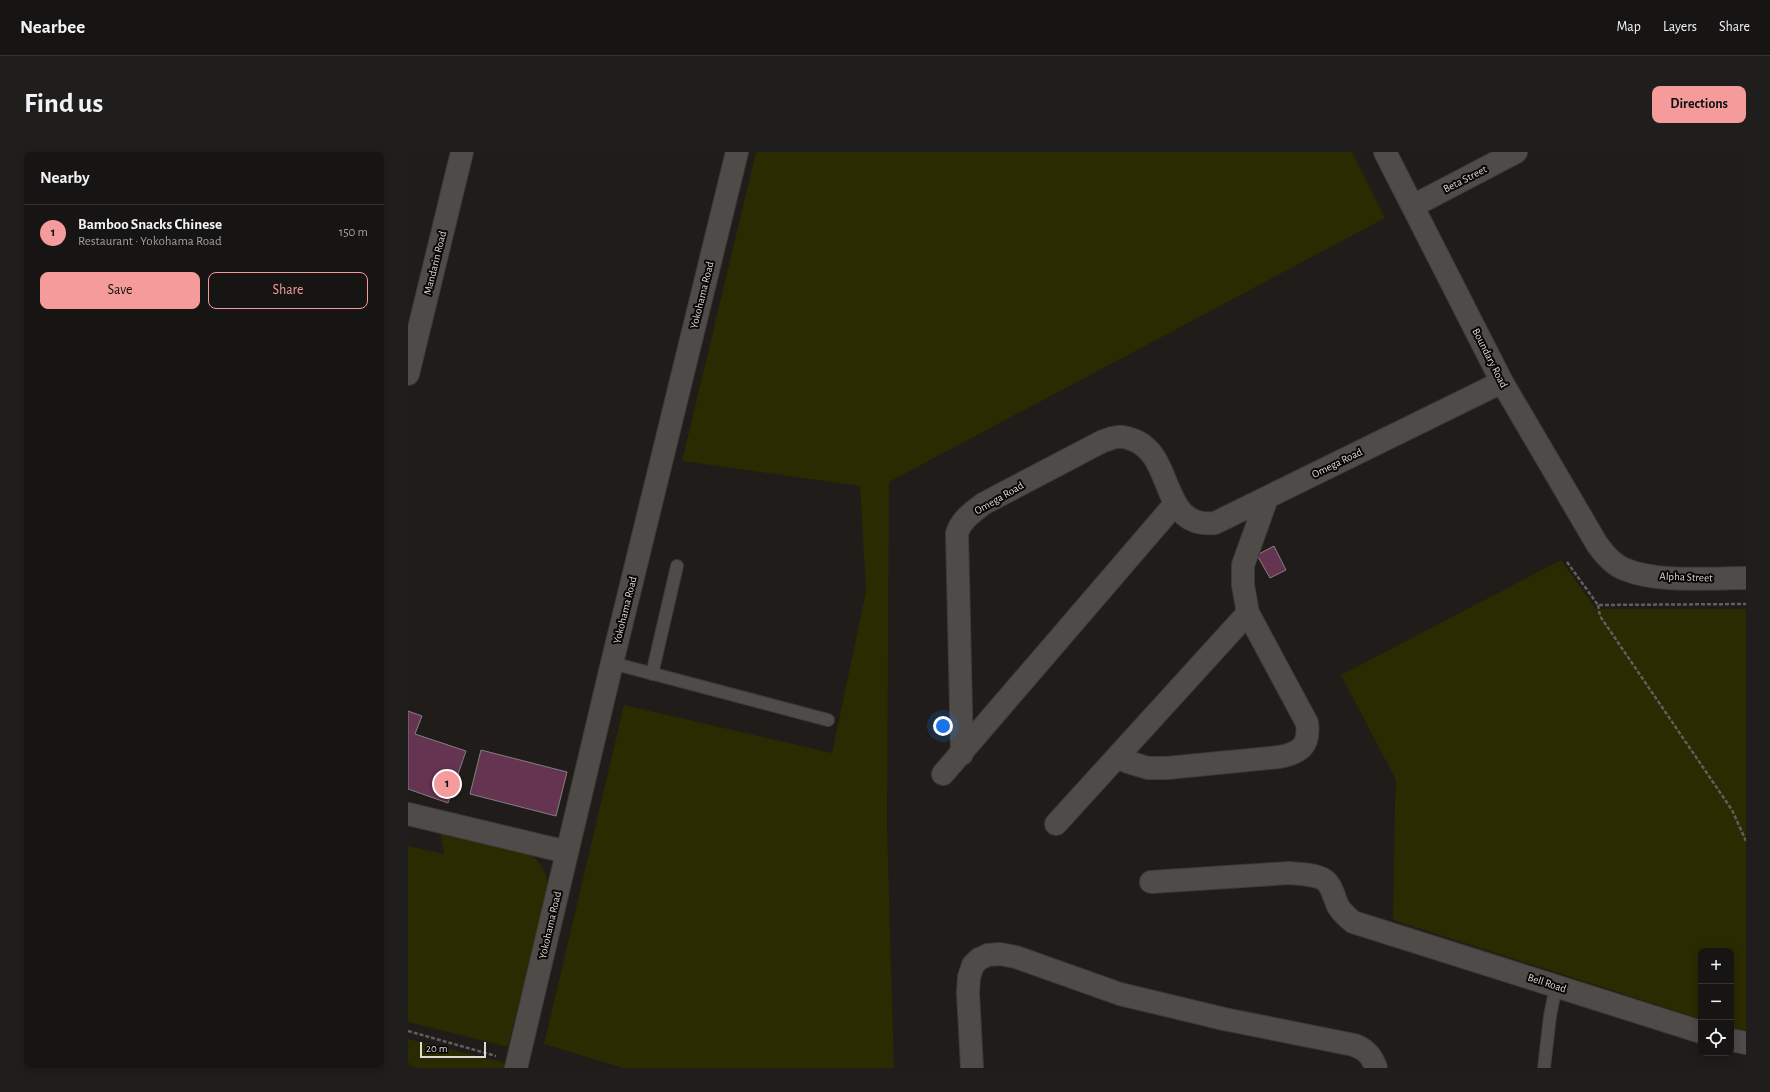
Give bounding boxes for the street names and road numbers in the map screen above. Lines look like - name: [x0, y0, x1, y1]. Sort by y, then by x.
- street label: Beta Street: [1441, 163, 1489, 195]
- street label: Mandarin Road: [422, 230, 448, 296]
- street label: Yokohama Road: [688, 260, 716, 330]
- street label: Boundary Road: [1470, 326, 1510, 390]
- street label: Omega Road: [1310, 446, 1364, 480]
- street label: Omega Road: [973, 479, 1026, 516]
- street label: Alpha Street: [1659, 571, 1713, 583]
- street label: Yokohama Road: [611, 575, 639, 645]
- street label: Yokohama Road: [537, 890, 563, 960]
- street label: Bell Road: [1526, 972, 1568, 995]

